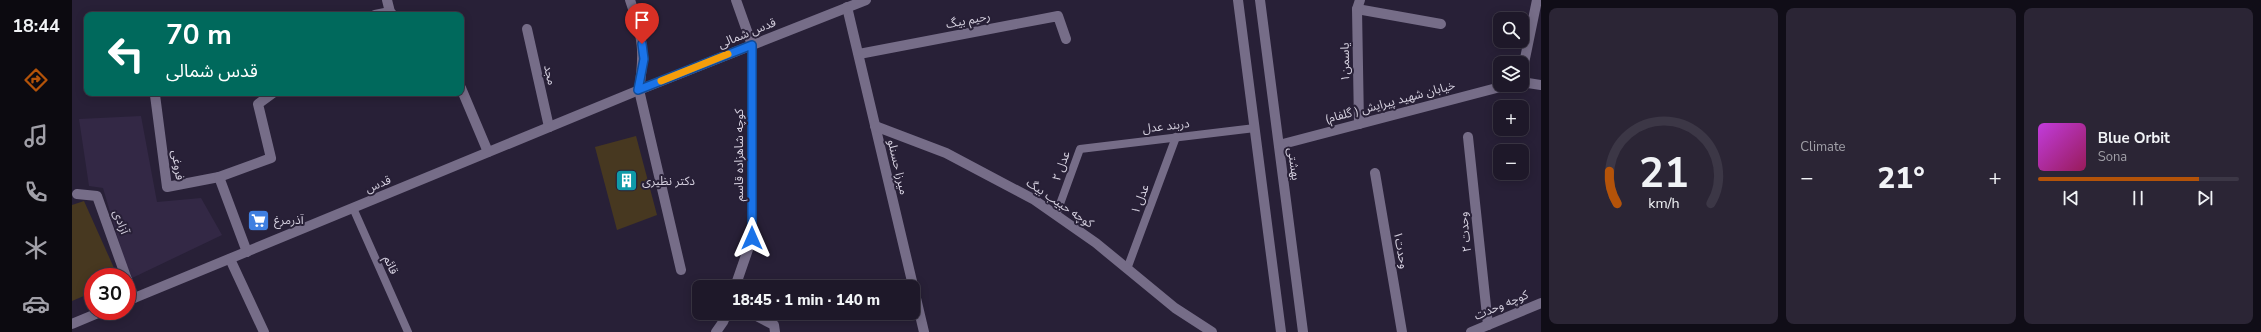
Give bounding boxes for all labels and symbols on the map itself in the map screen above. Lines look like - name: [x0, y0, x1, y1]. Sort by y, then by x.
- pin: [625, 3, 659, 44]
- street label: رحیم بیگ: [945, 8, 992, 33]
- street label: قدس شمالی: [716, 14, 778, 52]
- street label: یاسمن۱: [1337, 42, 1353, 82]
- street label: مجد: [540, 63, 560, 87]
- street label: خیابان شهید پیرایش ( گلفام): [1323, 77, 1457, 128]
- street label: کوچه شاهزاده قاسم: [731, 108, 748, 201]
- street label: دربند عدل: [1142, 115, 1191, 137]
- street label: میرزا حسنلو: [884, 138, 912, 196]
- street label: بهشتی: [1284, 147, 1304, 181]
- street label: فروغی: [168, 149, 188, 181]
- street label: عدل ۲: [1048, 149, 1074, 183]
- building icon: دکتر نظیری: [613, 168, 639, 194]
- street label: قدس: [363, 172, 393, 196]
- place label: دکتر نظیری: [642, 173, 695, 189]
- street label: کوچه حبیب بیگ: [1023, 175, 1098, 232]
- street label: عدل ۱: [1127, 182, 1153, 216]
- supermarket icon: آذرمرغ: [246, 207, 272, 233]
- street label: آزادی: [109, 208, 133, 237]
- street label: وحدت ۲: [1455, 211, 1475, 253]
- place label: آذرمرغ: [274, 212, 304, 229]
- position arrow: [731, 217, 773, 259]
- street label: وحدت۱: [1390, 230, 1412, 270]
- street label: قائم: [379, 253, 402, 277]
- speed limit sign: 30: [84, 268, 136, 320]
- street label: کوچه وحدت: [1471, 286, 1531, 324]

